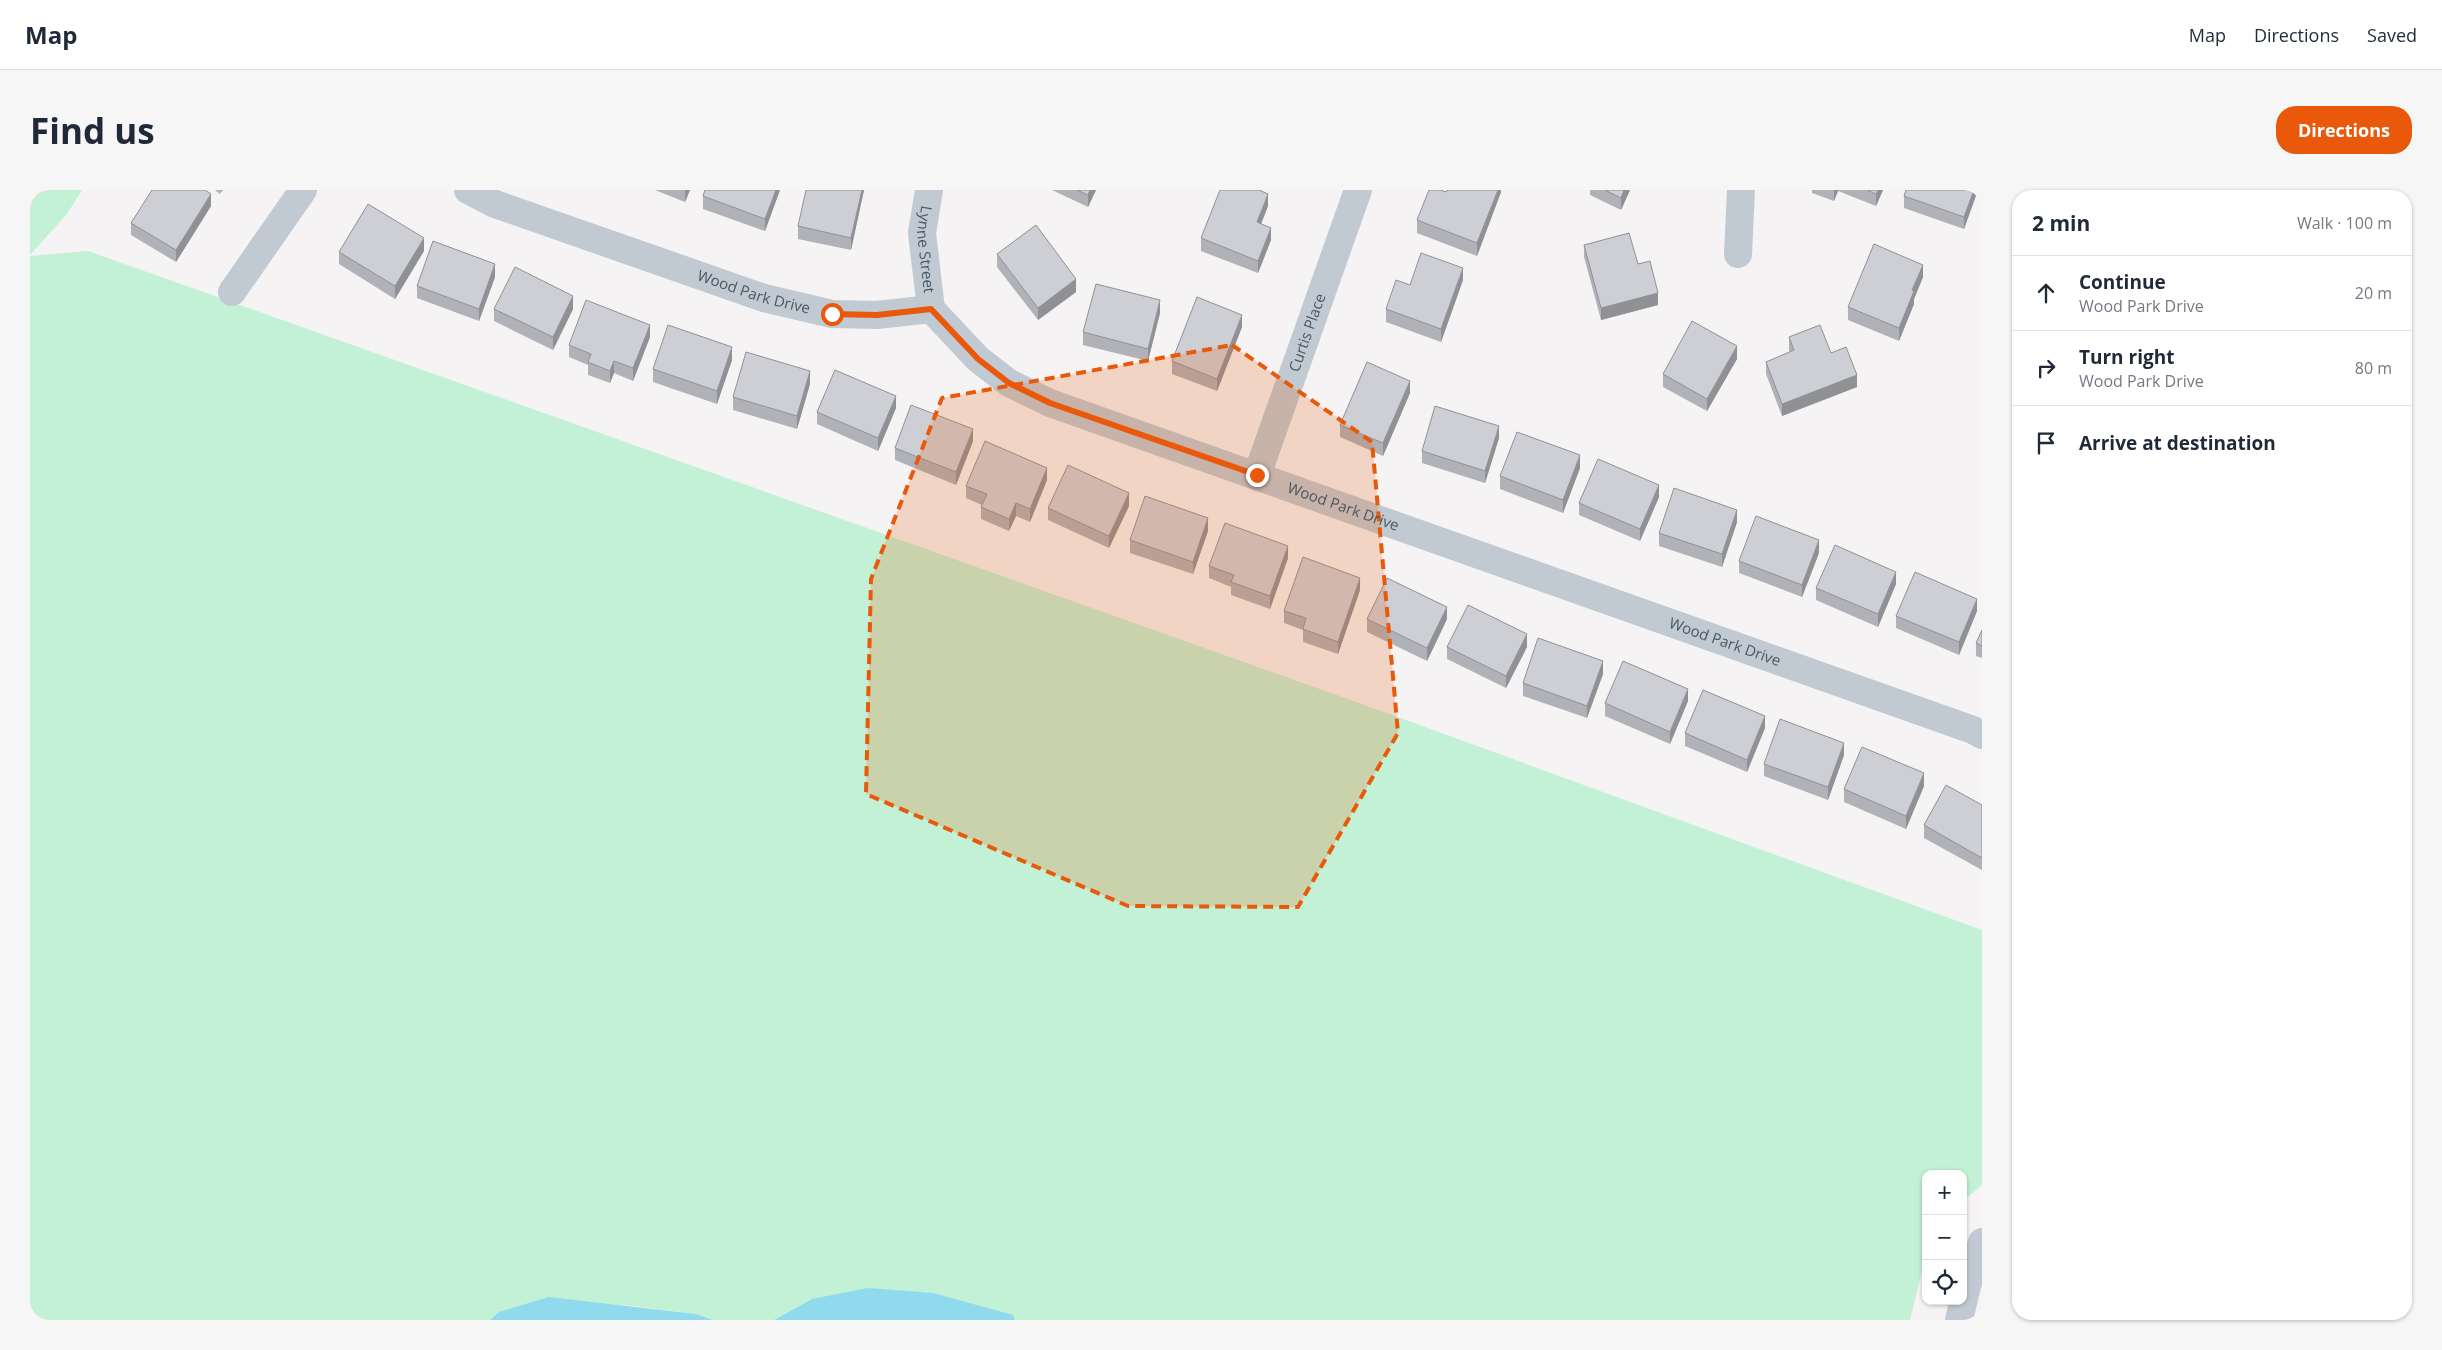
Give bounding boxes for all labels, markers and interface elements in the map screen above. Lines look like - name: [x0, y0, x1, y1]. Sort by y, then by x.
- text: Map: [25, 18, 77, 51]
- text: Map: [2189, 23, 2226, 47]
- text: Directions: [2254, 23, 2339, 47]
- text: Saved: [2367, 23, 2417, 47]
- button: Directions: [2276, 106, 2412, 154]
- text: Find us: [30, 107, 155, 154]
- street label: Lynne Street: [913, 204, 940, 294]
- text: 2 min: [2032, 209, 2090, 237]
- text: Walk · 100 m: [2297, 212, 2392, 234]
- street label: Wood Park Drive: [695, 265, 812, 318]
- text: Continue: [2079, 269, 2166, 295]
- icon: ahead: [2032, 279, 2060, 307]
- text: 20 m: [2355, 282, 2392, 304]
- street label: Curtis Place: [1283, 290, 1330, 374]
- text: Wood Park Drive: [2079, 295, 2204, 317]
- route start: [821, 303, 844, 326]
- text: Turn right: [2079, 344, 2174, 370]
- icon: right: [2032, 354, 2060, 382]
- text: 80 m: [2355, 357, 2392, 379]
- text: Wood Park Drive: [2079, 370, 2204, 392]
- icon: arrive: [2032, 429, 2060, 457]
- text: Arrive at destination: [2079, 430, 2276, 456]
- route end: [1246, 464, 1269, 487]
- street label: Wood Park Drive: [1285, 477, 1402, 535]
- street label: Wood Park Drive: [1667, 612, 1784, 670]
- map controls: [1922, 1170, 1967, 1305]
- button: +: [1922, 1170, 1967, 1215]
- button: −: [1922, 1215, 1967, 1260]
- button: locate: [1922, 1260, 1967, 1305]

